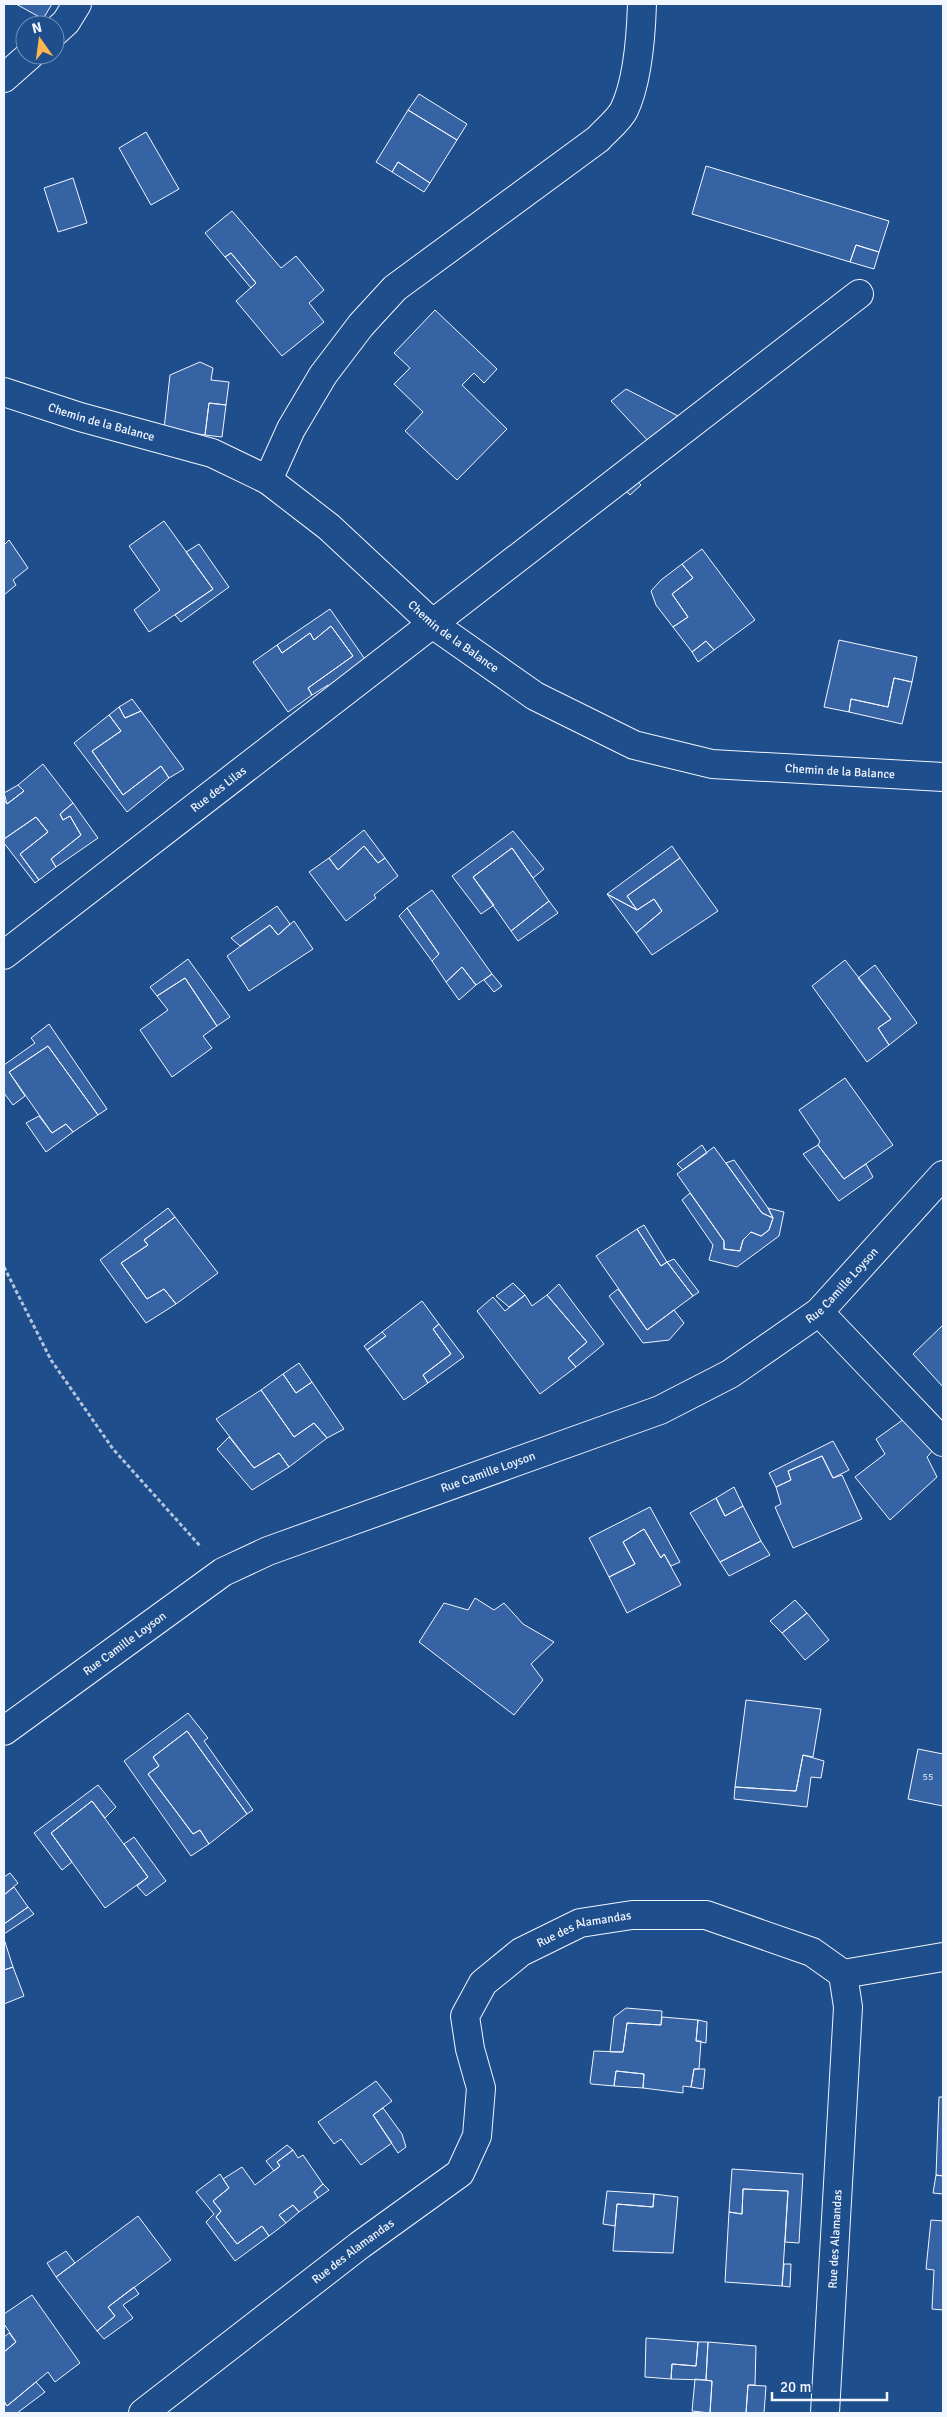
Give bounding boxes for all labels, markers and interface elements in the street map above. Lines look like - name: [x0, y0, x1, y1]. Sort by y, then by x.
- north arrow: [15, 15, 65, 65]
- text: N: [30, 18, 44, 37]
- street label: Chemin de la Balance: [46, 400, 156, 445]
- street label: Chemin de la Balance: [405, 598, 501, 676]
- street label: Chemin de la Balance: [784, 761, 895, 782]
- street label: Rue des Lilas: [188, 763, 250, 816]
- street label: Rue Camille Loyson: [803, 1245, 882, 1327]
- street label: Rue Camille Loyson: [439, 1448, 537, 1496]
- street label: Rue Camille Loyson: [80, 1609, 170, 1679]
- house number: 55: [923, 1771, 933, 1783]
- street label: Rue des Alamandas: [534, 1908, 632, 1951]
- street label: Rue des Alamandas: [825, 2189, 846, 2289]
- street label: Rue des Alamandas: [309, 2216, 397, 2287]
- scale bar: [772, 2370, 887, 2402]
- text: 20 m: [780, 2378, 811, 2396]

